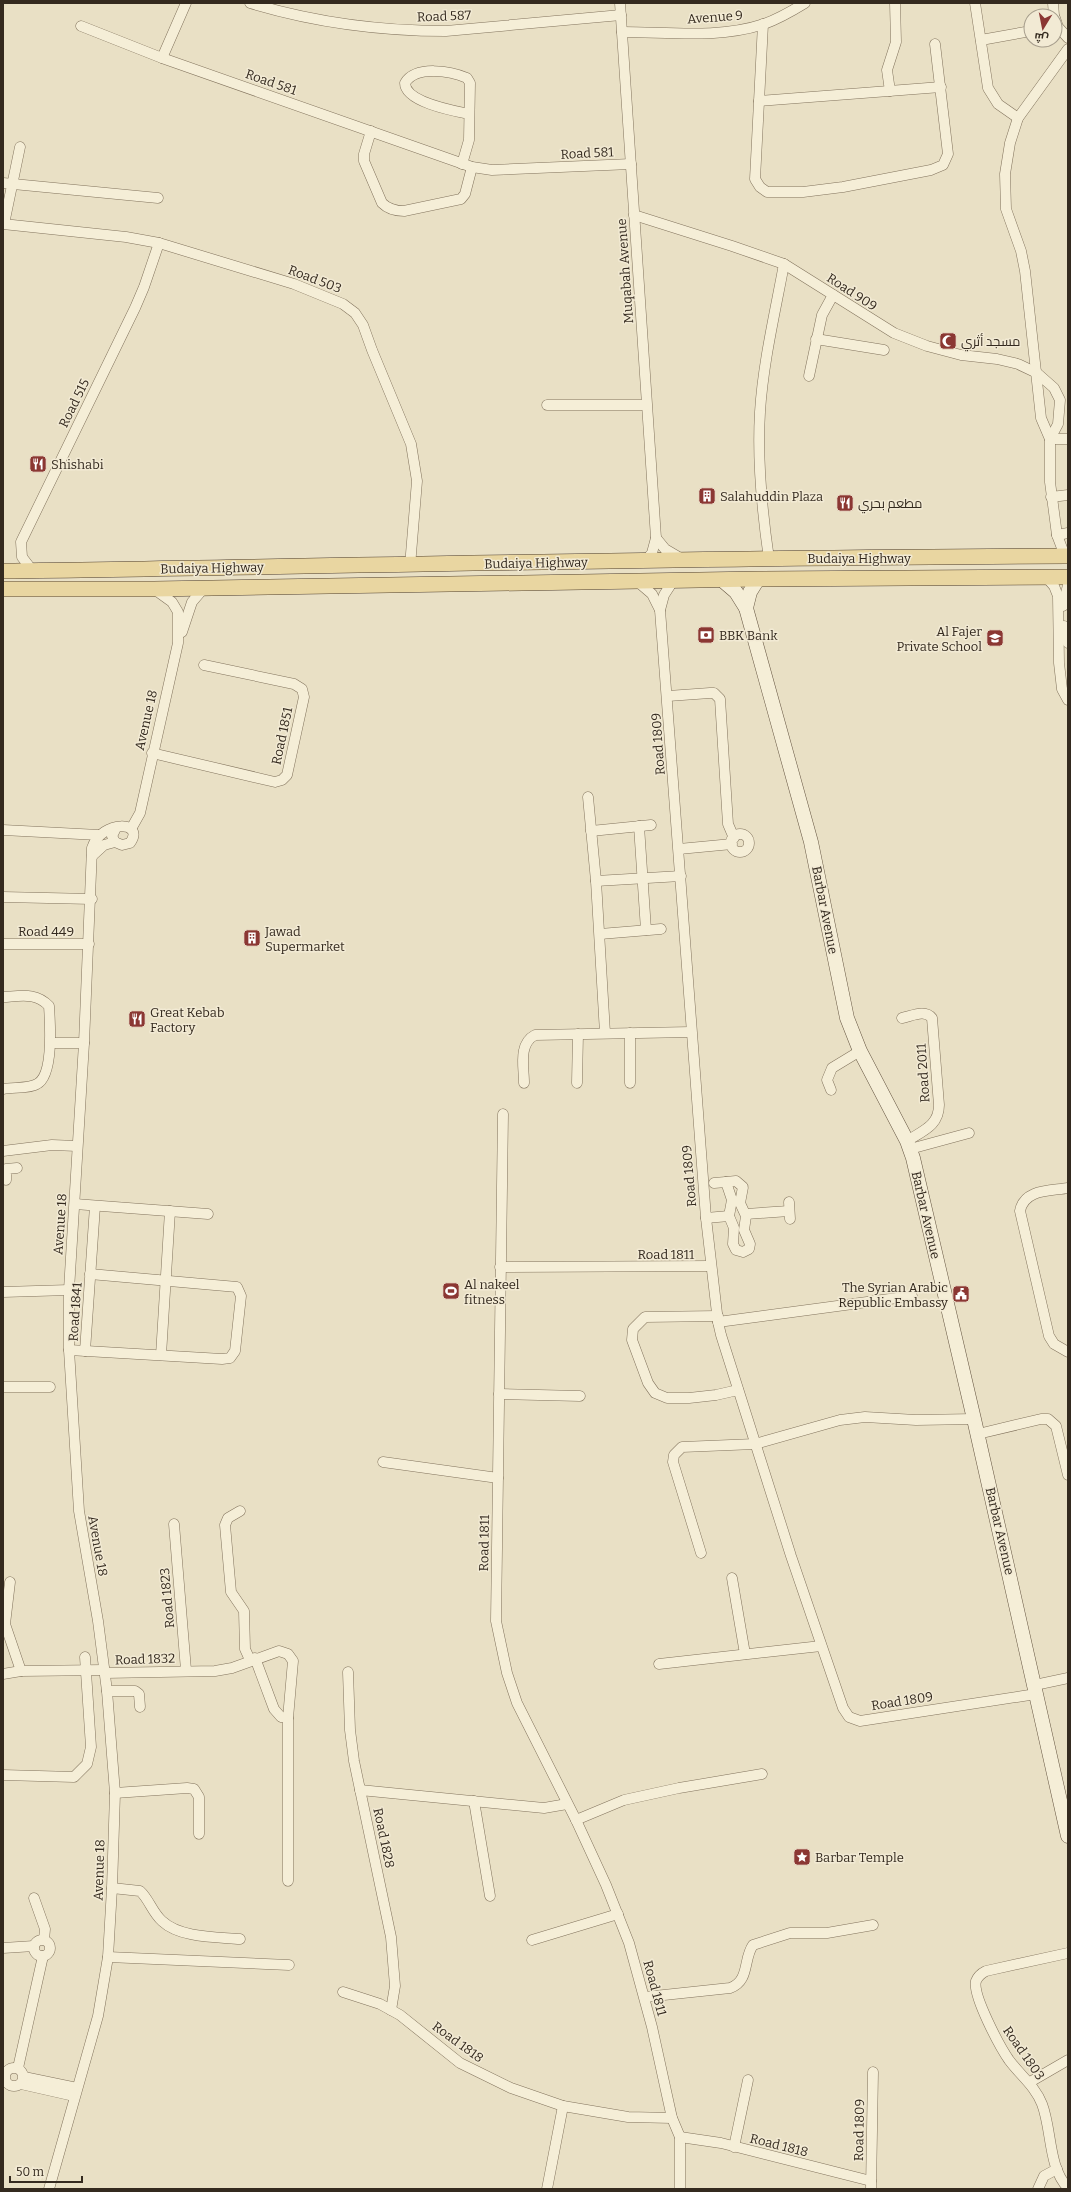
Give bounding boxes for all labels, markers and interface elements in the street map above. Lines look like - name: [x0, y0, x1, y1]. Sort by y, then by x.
- street label: Road 587: [417, 8, 472, 24]
- street label: Avenue 9: [687, 8, 743, 26]
- north arrow: [1023, 8, 1063, 48]
- text: ش: [1033, 30, 1049, 45]
- street label: Road 581: [243, 66, 299, 98]
- street label: Road 581: [560, 144, 615, 162]
- street label: Muqabah Avenue: [614, 218, 636, 324]
- street label: Road 503: [286, 262, 344, 296]
- street label: Road 909: [824, 270, 880, 314]
- mosque icon: مسجد أثري: [938, 331, 958, 351]
- place label: مسجد أثري: [961, 333, 1020, 352]
- street label: Road 515: [56, 376, 92, 430]
- restaurant icon: Shishabi: [28, 454, 48, 474]
- place label: Shishabi: [51, 457, 104, 472]
- building icon: Salahuddin Plaza: [697, 486, 717, 506]
- place label: Salahuddin Plaza: [720, 489, 823, 504]
- restaurant icon: مطعم بحري: [835, 493, 855, 513]
- place label: مطعم بحري: [858, 496, 922, 514]
- street label: Budaiya Highway: [807, 551, 911, 566]
- street label: Budaiya Highway: [484, 555, 588, 571]
- street label: Budaiya Highway: [160, 560, 264, 576]
- place label: Al Fajer Private School: [896, 624, 982, 654]
- bank icon: BBK Bank: [696, 625, 716, 645]
- place label: BBK Bank: [719, 628, 778, 643]
- school or university icon: Al Fajer Private School: [985, 628, 1005, 648]
- street label: Avenue 18: [132, 688, 160, 752]
- street label: Road 1851: [269, 705, 296, 766]
- street label: Road 1809: [648, 712, 668, 776]
- street label: Barbar Avenue: [809, 865, 841, 955]
- street label: Road 449: [18, 924, 74, 939]
- place label: Jawad Supermarket: [264, 924, 345, 954]
- building icon: Jawad Supermarket: [242, 928, 262, 948]
- place label: Great Kebab Factory: [150, 1005, 225, 1035]
- restaurant icon: Great Kebab Factory: [127, 1009, 147, 1029]
- street label: Road 2011: [913, 1042, 933, 1103]
- street label: Road 1809: [679, 1144, 699, 1208]
- street label: Barbar Avenue: [909, 1170, 943, 1260]
- street label: Avenue 18: [50, 1193, 70, 1255]
- street label: Road 1811: [638, 1247, 695, 1262]
- place label: Al nakeel fitness: [464, 1277, 520, 1307]
- place label: The Syrian Arabic Republic Embassy: [838, 1280, 948, 1310]
- street label: Road 1841: [65, 1281, 85, 1342]
- sports icon: Al nakeel fitness: [441, 1281, 461, 1301]
- public building icon: The Syrian Arabic Republic Embassy: [951, 1284, 971, 1304]
- street label: Barbar Avenue: [983, 1486, 1017, 1576]
- street label: Avenue 18: [85, 1514, 111, 1578]
- street label: Road 1811: [476, 1514, 492, 1572]
- street label: Road 1823: [157, 1567, 177, 1629]
- street label: Road 1832: [114, 1650, 176, 1668]
- street label: Road 1809: [870, 1689, 934, 1713]
- street label: Road 1828: [370, 1807, 398, 1869]
- street label: Avenue 18: [90, 1839, 108, 1901]
- place icon: Barbar Temple: [792, 1847, 812, 1867]
- place label: Barbar Temple: [815, 1850, 904, 1865]
- street label: Road 1811: [640, 1959, 670, 2018]
- street label: Road 1818: [430, 2018, 486, 2066]
- street label: Road 1803: [1000, 2023, 1048, 2083]
- street label: Road 1809: [851, 2099, 867, 2161]
- street label: Road 1818: [748, 2131, 810, 2159]
- scale bar: [10, 2158, 82, 2184]
- text: 50 m: [16, 2165, 45, 2179]

